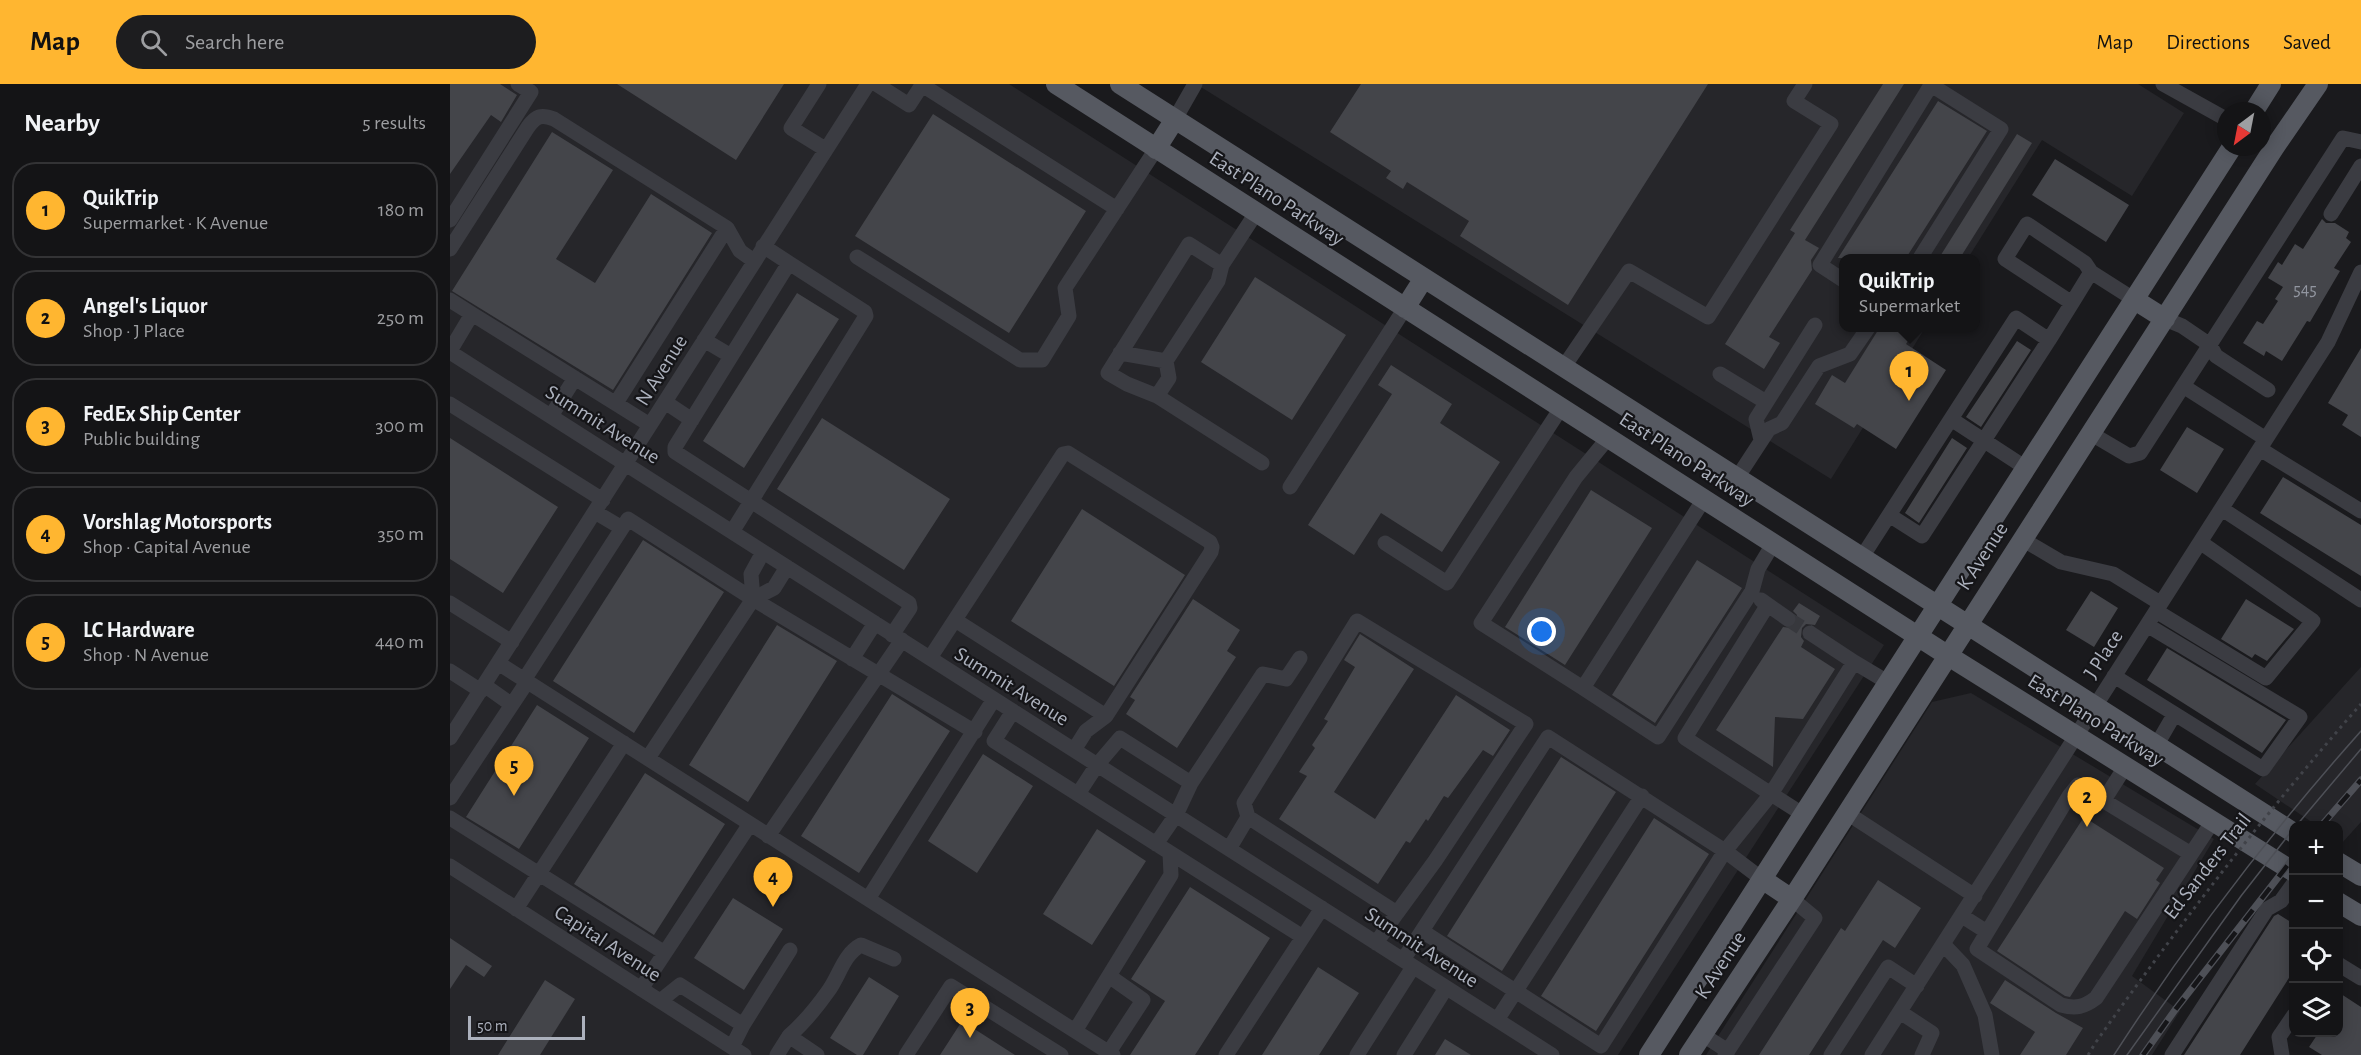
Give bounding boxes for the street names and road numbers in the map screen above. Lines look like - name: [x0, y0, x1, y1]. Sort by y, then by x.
- street label: East Plano Parkway: [1206, 147, 1348, 250]
- street label: N Avenue: [632, 331, 691, 409]
- street label: Summit Avenue: [542, 381, 664, 468]
- street label: East Plano Parkway: [1616, 408, 1758, 511]
- street label: K Avenue: [1953, 519, 2012, 594]
- street label: J Place: [2080, 626, 2127, 682]
- street label: Summit Avenue: [951, 643, 1073, 730]
- street label: East Plano Parkway: [2024, 670, 2167, 771]
- street label: Ed Sanders Trail: [2160, 809, 2255, 923]
- street label: Capital Avenue: [551, 901, 665, 986]
- street label: Summit Avenue: [1361, 903, 1482, 992]
- street label: K Avenue: [1691, 928, 1750, 1003]

